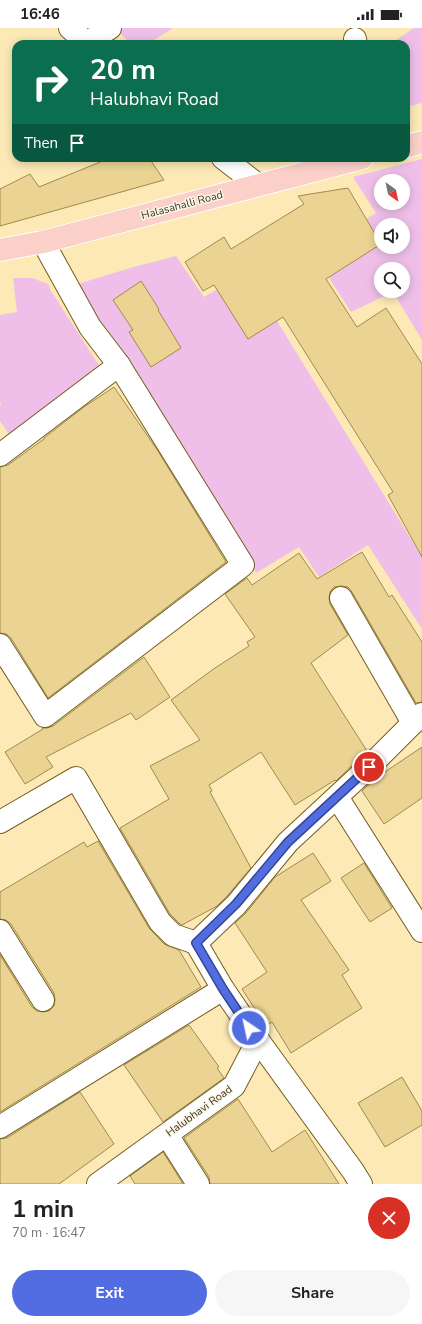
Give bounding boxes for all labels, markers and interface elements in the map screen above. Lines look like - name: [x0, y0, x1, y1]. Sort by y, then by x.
- text: 16:46: [20, 4, 60, 24]
- text: 20 m: [90, 51, 156, 89]
- icon: right: [24, 56, 76, 108]
- text: Halubhavi Road: [90, 87, 219, 111]
- icon: arrive: [66, 132, 88, 154]
- text: Then: [24, 133, 58, 153]
- north arrow: [374, 174, 410, 210]
- map controls: [374, 174, 410, 298]
- street label: Halasahalli Road: [139, 187, 225, 223]
- button: sound: [374, 218, 410, 254]
- button: search: [374, 262, 410, 298]
- pin: [352, 750, 386, 784]
- icon: arrive: [358, 756, 380, 778]
- position arrow: [228, 1007, 270, 1049]
- street label: Halubhavi Road: [163, 1082, 235, 1140]
- text: 1 min: [12, 1193, 74, 1225]
- button: close: [368, 1197, 410, 1239]
- text: 70 m · 16:47: [12, 1224, 86, 1242]
- button: Exit: [12, 1270, 207, 1316]
- button: Share: [215, 1270, 410, 1316]

